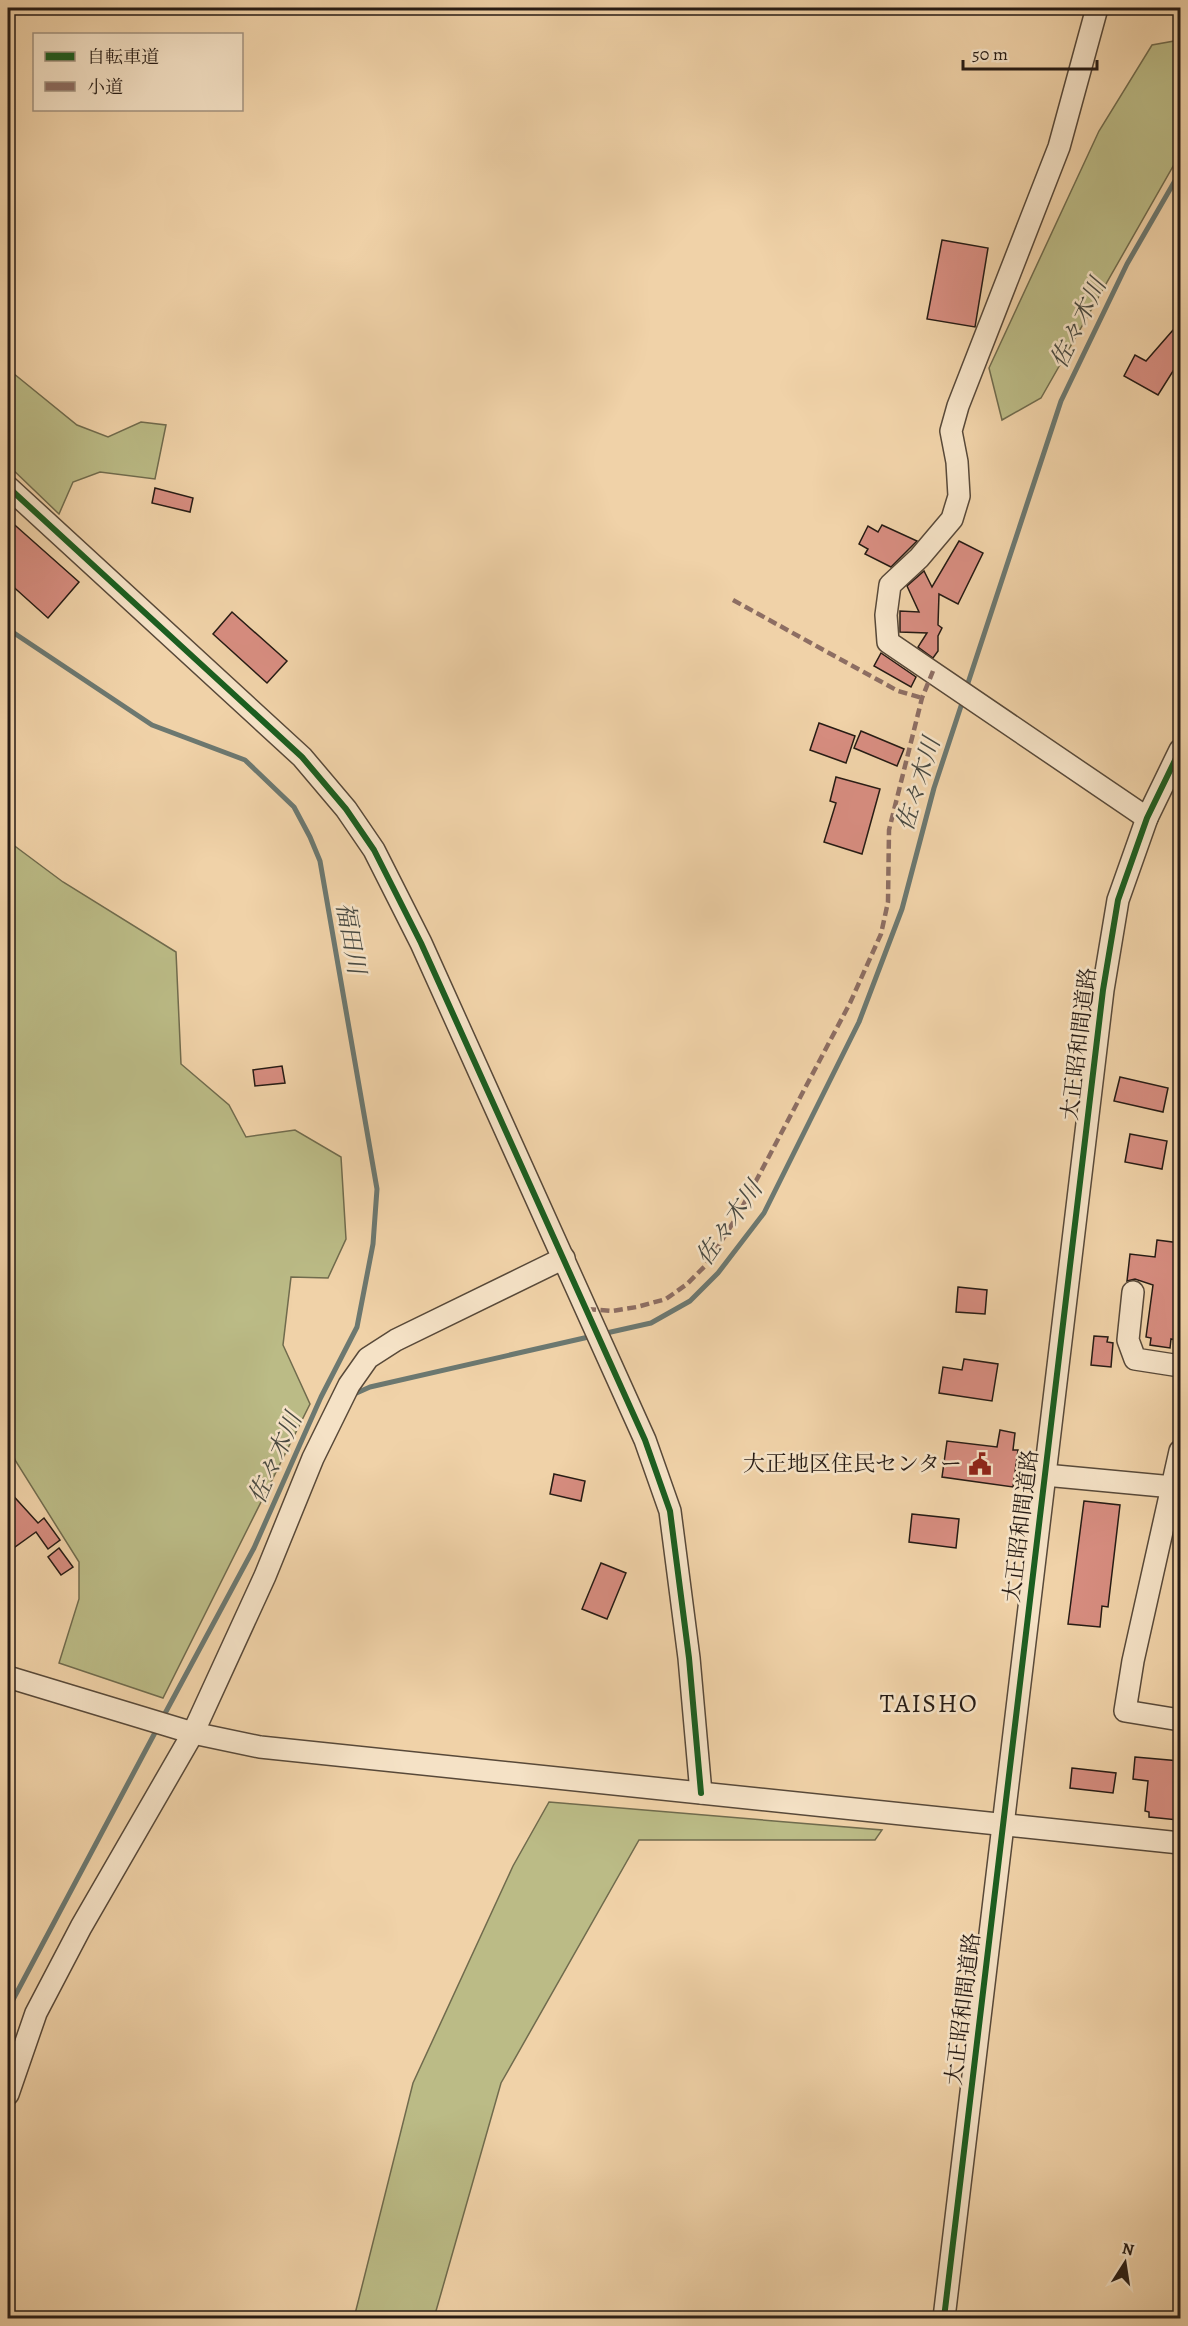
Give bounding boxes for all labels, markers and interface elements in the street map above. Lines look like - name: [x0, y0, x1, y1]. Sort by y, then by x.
- legend: [33, 33, 243, 111]
- scale bar: [963, 33, 1096, 71]
- text: 50 m: [972, 42, 1008, 66]
- text: 自転車道: [87, 45, 159, 69]
- text: 小道: [87, 75, 123, 99]
- water label: 佐々木川: [1043, 270, 1115, 373]
- water label: 佐々木川: [889, 731, 948, 835]
- water label: 福田川: [329, 900, 374, 979]
- street label: 大正昭和間道路: [1055, 966, 1103, 1122]
- water label: 佐々木川: [688, 1172, 771, 1271]
- water label: 佐々木川: [241, 1405, 310, 1508]
- street label: 大正昭和間道路: [997, 1448, 1045, 1604]
- place label: 大正地区住民センター: [743, 1449, 962, 1479]
- public building icon: 大正地区住民センター: [967, 1451, 993, 1477]
- district label: TAISHO: [880, 1686, 978, 1721]
- street label: 大正昭和間道路: [939, 1931, 987, 2087]
- north arrow: [1095, 2233, 1155, 2293]
- text: N: [1120, 2237, 1136, 2261]

